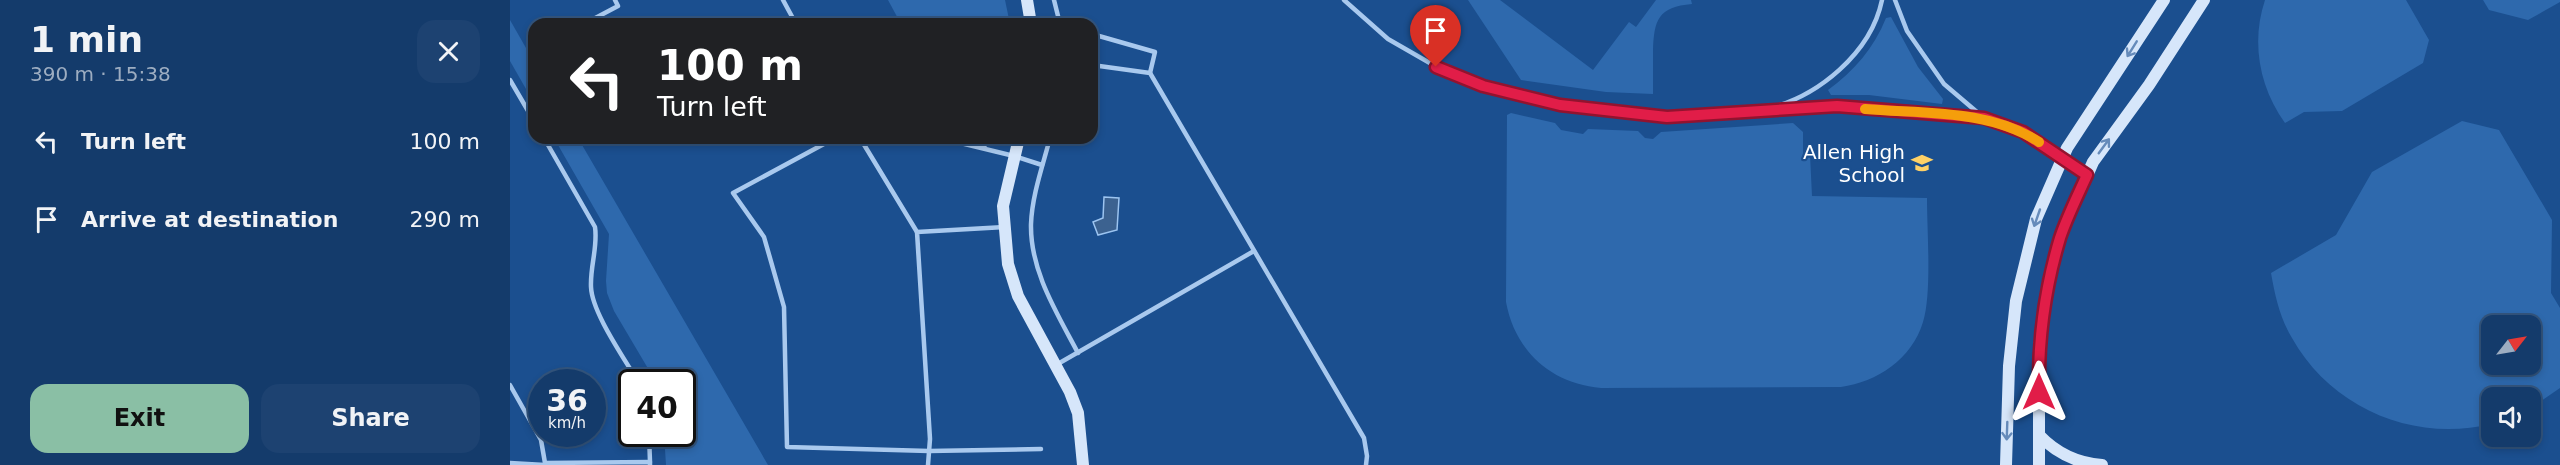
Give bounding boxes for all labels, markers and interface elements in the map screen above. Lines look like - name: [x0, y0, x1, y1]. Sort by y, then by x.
- pin: [1410, 5, 1461, 67]
- icon: arrive: [1419, 14, 1452, 47]
- text: 1 min: [30, 19, 143, 60]
- button: close: [417, 20, 480, 83]
- text: 100 m: [657, 41, 803, 90]
- one-way arrow: [2126, 41, 2139, 58]
- icon: left: [558, 42, 636, 120]
- text: 390 m · 15:38: [30, 62, 171, 86]
- text: Turn left: [657, 91, 767, 122]
- icon: left: [30, 125, 63, 158]
- text: Turn left: [81, 129, 186, 154]
- text: 100 m: [410, 129, 480, 154]
- one-way arrow: [2098, 139, 2110, 155]
- place label: Allen High School: [1803, 140, 1905, 187]
- school or university icon: Allen High School: [1910, 151, 1934, 175]
- icon: arrive: [30, 203, 63, 236]
- text: Arrive at destination: [81, 207, 338, 232]
- text: 290 m: [410, 207, 480, 232]
- one-way arrow: [2031, 209, 2042, 228]
- north arrow: [2481, 315, 2541, 375]
- map controls: [2481, 315, 2541, 447]
- position arrow: [2007, 360, 2071, 424]
- speed limit sign: 40: [618, 369, 696, 447]
- text: 36: [546, 383, 588, 418]
- button: Exit: [30, 384, 249, 453]
- button: Share: [261, 384, 480, 453]
- button: sound: [2481, 387, 2541, 447]
- text: km/h: [548, 414, 586, 432]
- one-way arrow: [2001, 421, 2013, 441]

